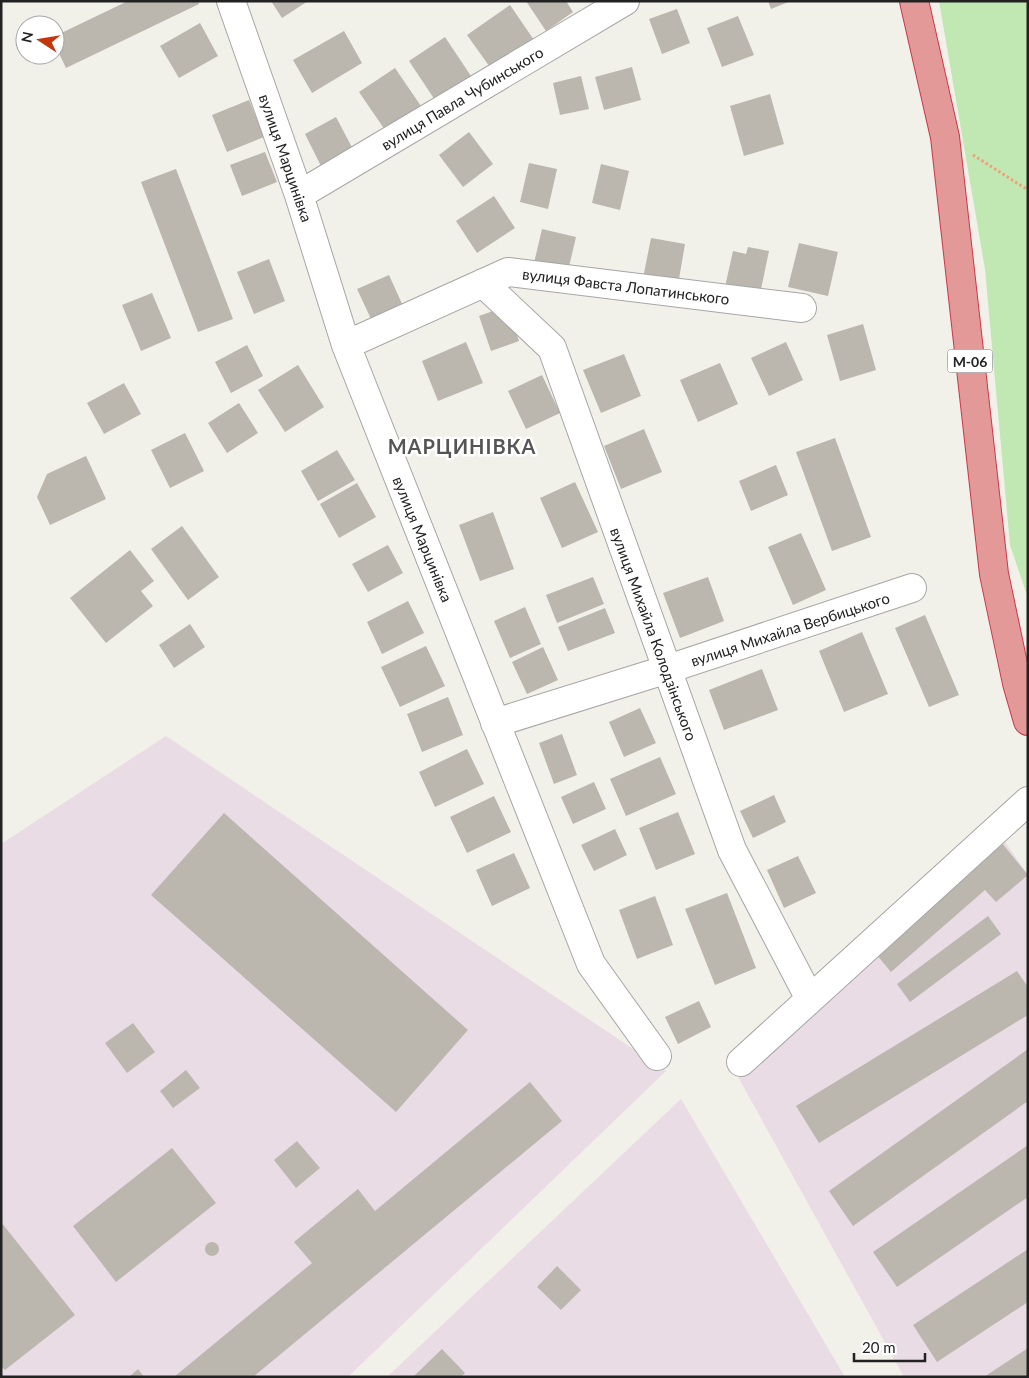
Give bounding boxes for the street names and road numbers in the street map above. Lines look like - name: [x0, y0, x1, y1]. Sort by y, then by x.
- street label: вулиця Павла Чубинського: [378, 42, 546, 154]
- street label: вулиця Марцинівка: [256, 92, 316, 224]
- street label: вулиця Фавста Лопатинського: [521, 264, 731, 308]
- road number: М-06: [948, 350, 992, 372]
- street label: вулиця Марцинівка: [390, 474, 456, 604]
- street label: вулиця Михайла Колодзінського: [607, 525, 701, 743]
- street label: вулиця Михайла Вербицького: [688, 588, 892, 670]

